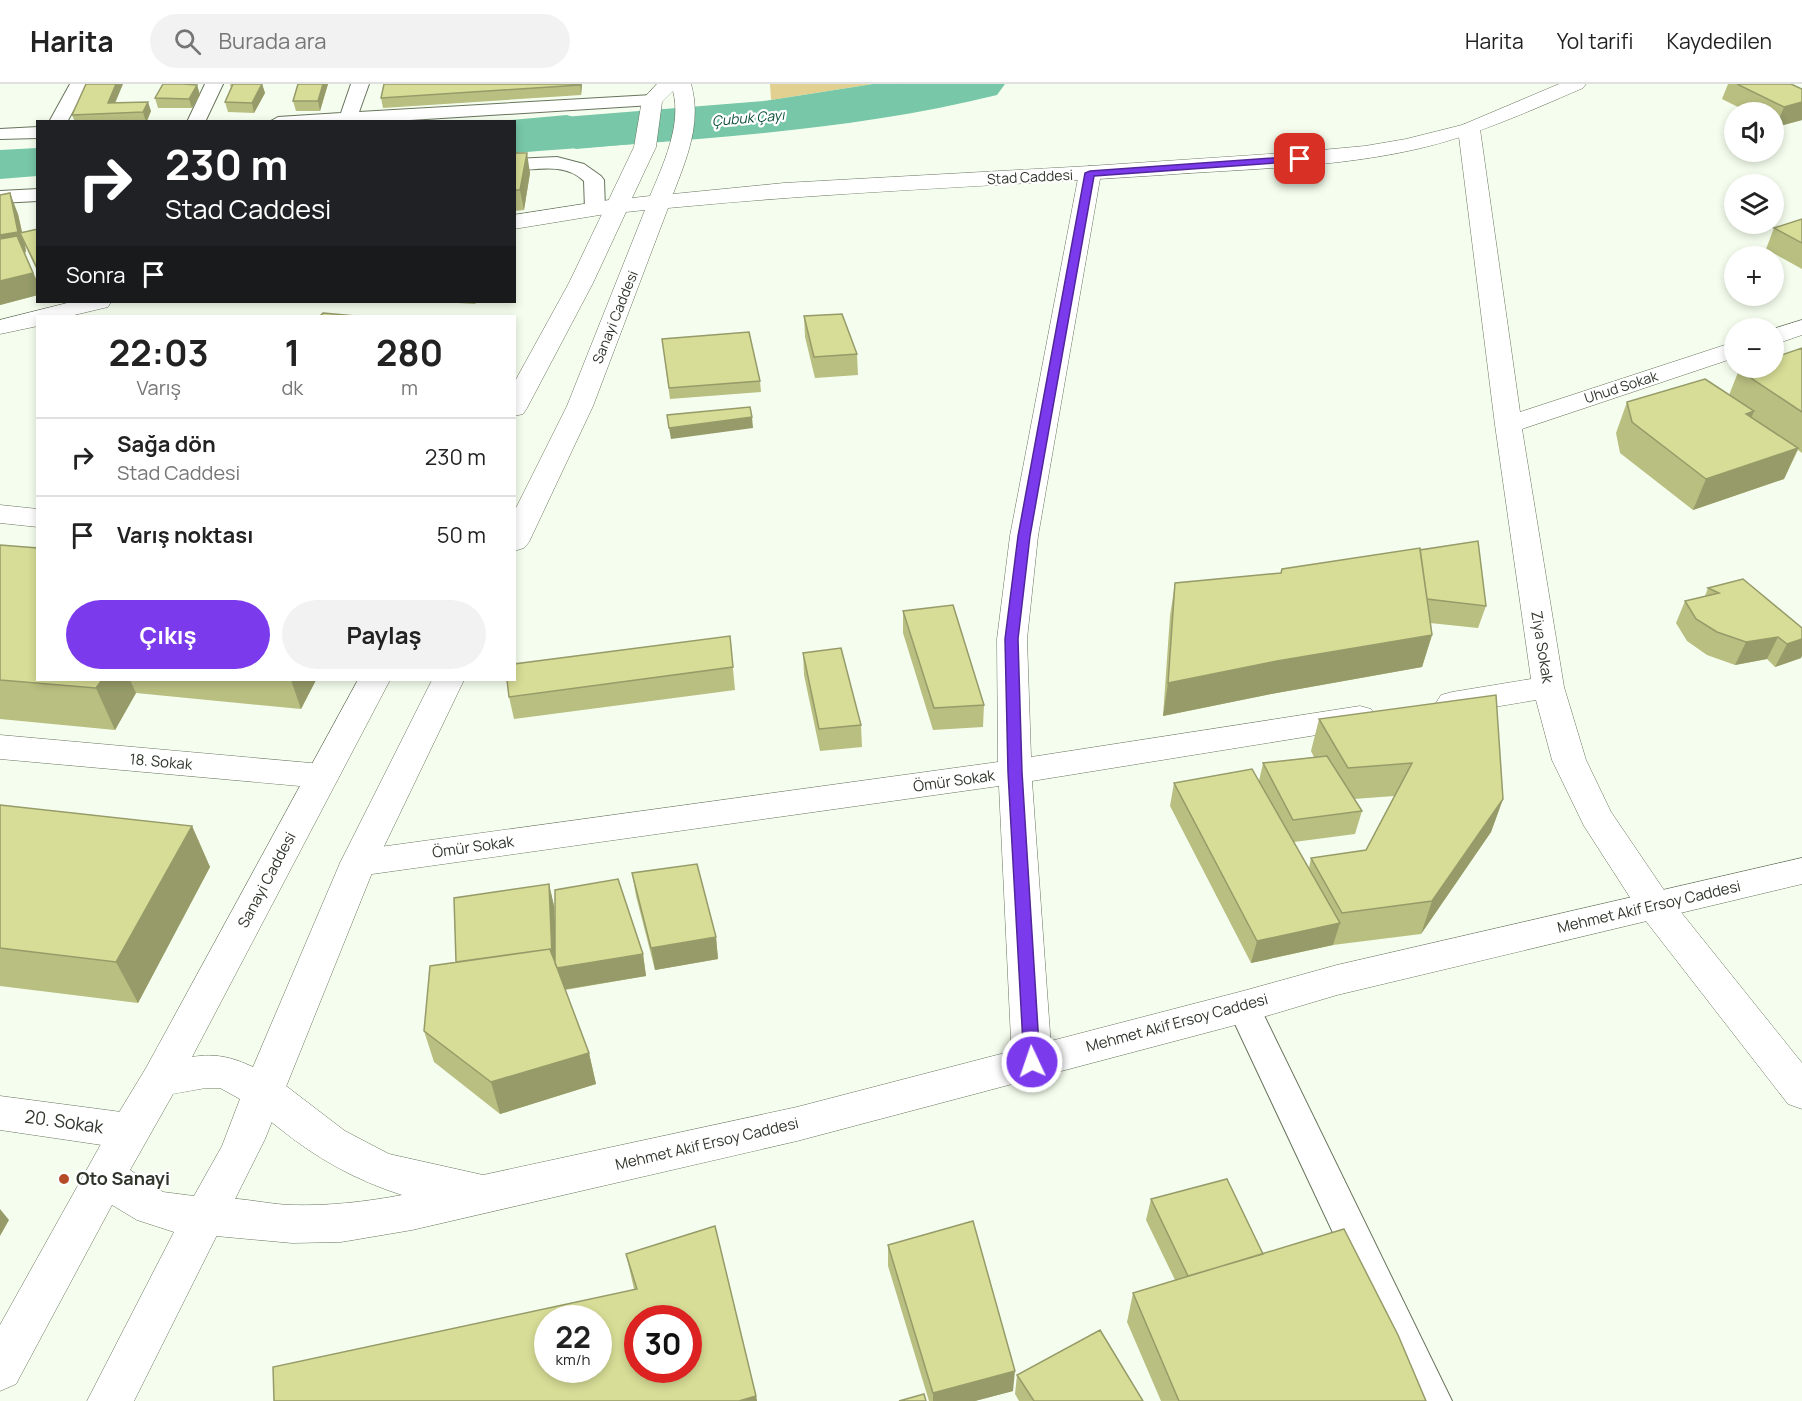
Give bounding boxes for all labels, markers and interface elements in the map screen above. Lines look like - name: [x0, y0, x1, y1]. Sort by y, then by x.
- search box: [150, 14, 570, 68]
- text: Harita: [30, 22, 114, 60]
- icon: search: [171, 25, 204, 58]
- text: Burada ara: [219, 26, 326, 56]
- text: Harita: [1465, 27, 1524, 55]
- text: Yol tarifi: [1557, 27, 1633, 55]
- text: Kaydedilen: [1666, 27, 1772, 55]
- map controls: [1724, 102, 1784, 378]
- button: sound: [1724, 102, 1784, 162]
- water label: Çubuk Çayı: [711, 105, 787, 130]
- pin: [1274, 133, 1325, 184]
- text: 230 m: [165, 135, 288, 193]
- icon: arrive: [1283, 142, 1316, 175]
- icon: right: [66, 144, 144, 222]
- street label: Stad Caddesi: [986, 165, 1074, 188]
- button: layers: [1724, 174, 1784, 234]
- text: Stad Caddesi: [165, 190, 331, 227]
- button: +: [1724, 246, 1784, 306]
- icon: arrive: [137, 258, 170, 291]
- text: Sonra: [66, 260, 125, 290]
- street label: Sanayi Caddesi: [587, 267, 642, 366]
- button: −: [1724, 318, 1784, 378]
- text: 22:03: [109, 328, 209, 377]
- text: 1: [284, 328, 300, 377]
- text: 280: [376, 328, 443, 377]
- street label: Uhud Sokak: [1582, 365, 1661, 407]
- text: Varış: [136, 374, 181, 401]
- text: dk: [281, 374, 303, 401]
- text: m: [401, 374, 418, 401]
- text: Sağa dön: [117, 429, 216, 459]
- icon: right: [66, 441, 99, 474]
- text: 230 m: [425, 442, 486, 472]
- text: Stad Caddesi: [117, 459, 240, 486]
- icon: arrive: [66, 519, 99, 552]
- text: Varış noktası: [117, 520, 253, 550]
- text: 50 m: [437, 520, 486, 550]
- button: Çıkış: [66, 600, 270, 669]
- button: Paylaş: [282, 600, 486, 669]
- street label: Ziya Sokak: [1526, 609, 1559, 685]
- street label: 18. Sokak: [129, 748, 194, 775]
- street label: Ömür Sokak: [912, 764, 997, 797]
- street label: Sanayi Caddesi: [232, 828, 301, 931]
- street label: Ömür Sokak: [431, 830, 516, 863]
- street label: Mehmet Akif Ersoy Caddesi: [1555, 875, 1743, 938]
- street label: Mehmet Akif Ersoy Caddesi: [1084, 988, 1270, 1057]
- position arrow: [1000, 1030, 1064, 1094]
- street label: 20. Sokak: [23, 1104, 106, 1139]
- street label: Mehmet Akif Ersoy Caddesi: [613, 1112, 801, 1175]
- place label: Oto Sanayi: [76, 1166, 170, 1190]
- marker: Oto Sanayi: [57, 1172, 71, 1186]
- speed limit sign: 30: [624, 1305, 702, 1383]
- text: 22: [555, 1316, 591, 1357]
- text: km/h: [556, 1349, 590, 1370]

